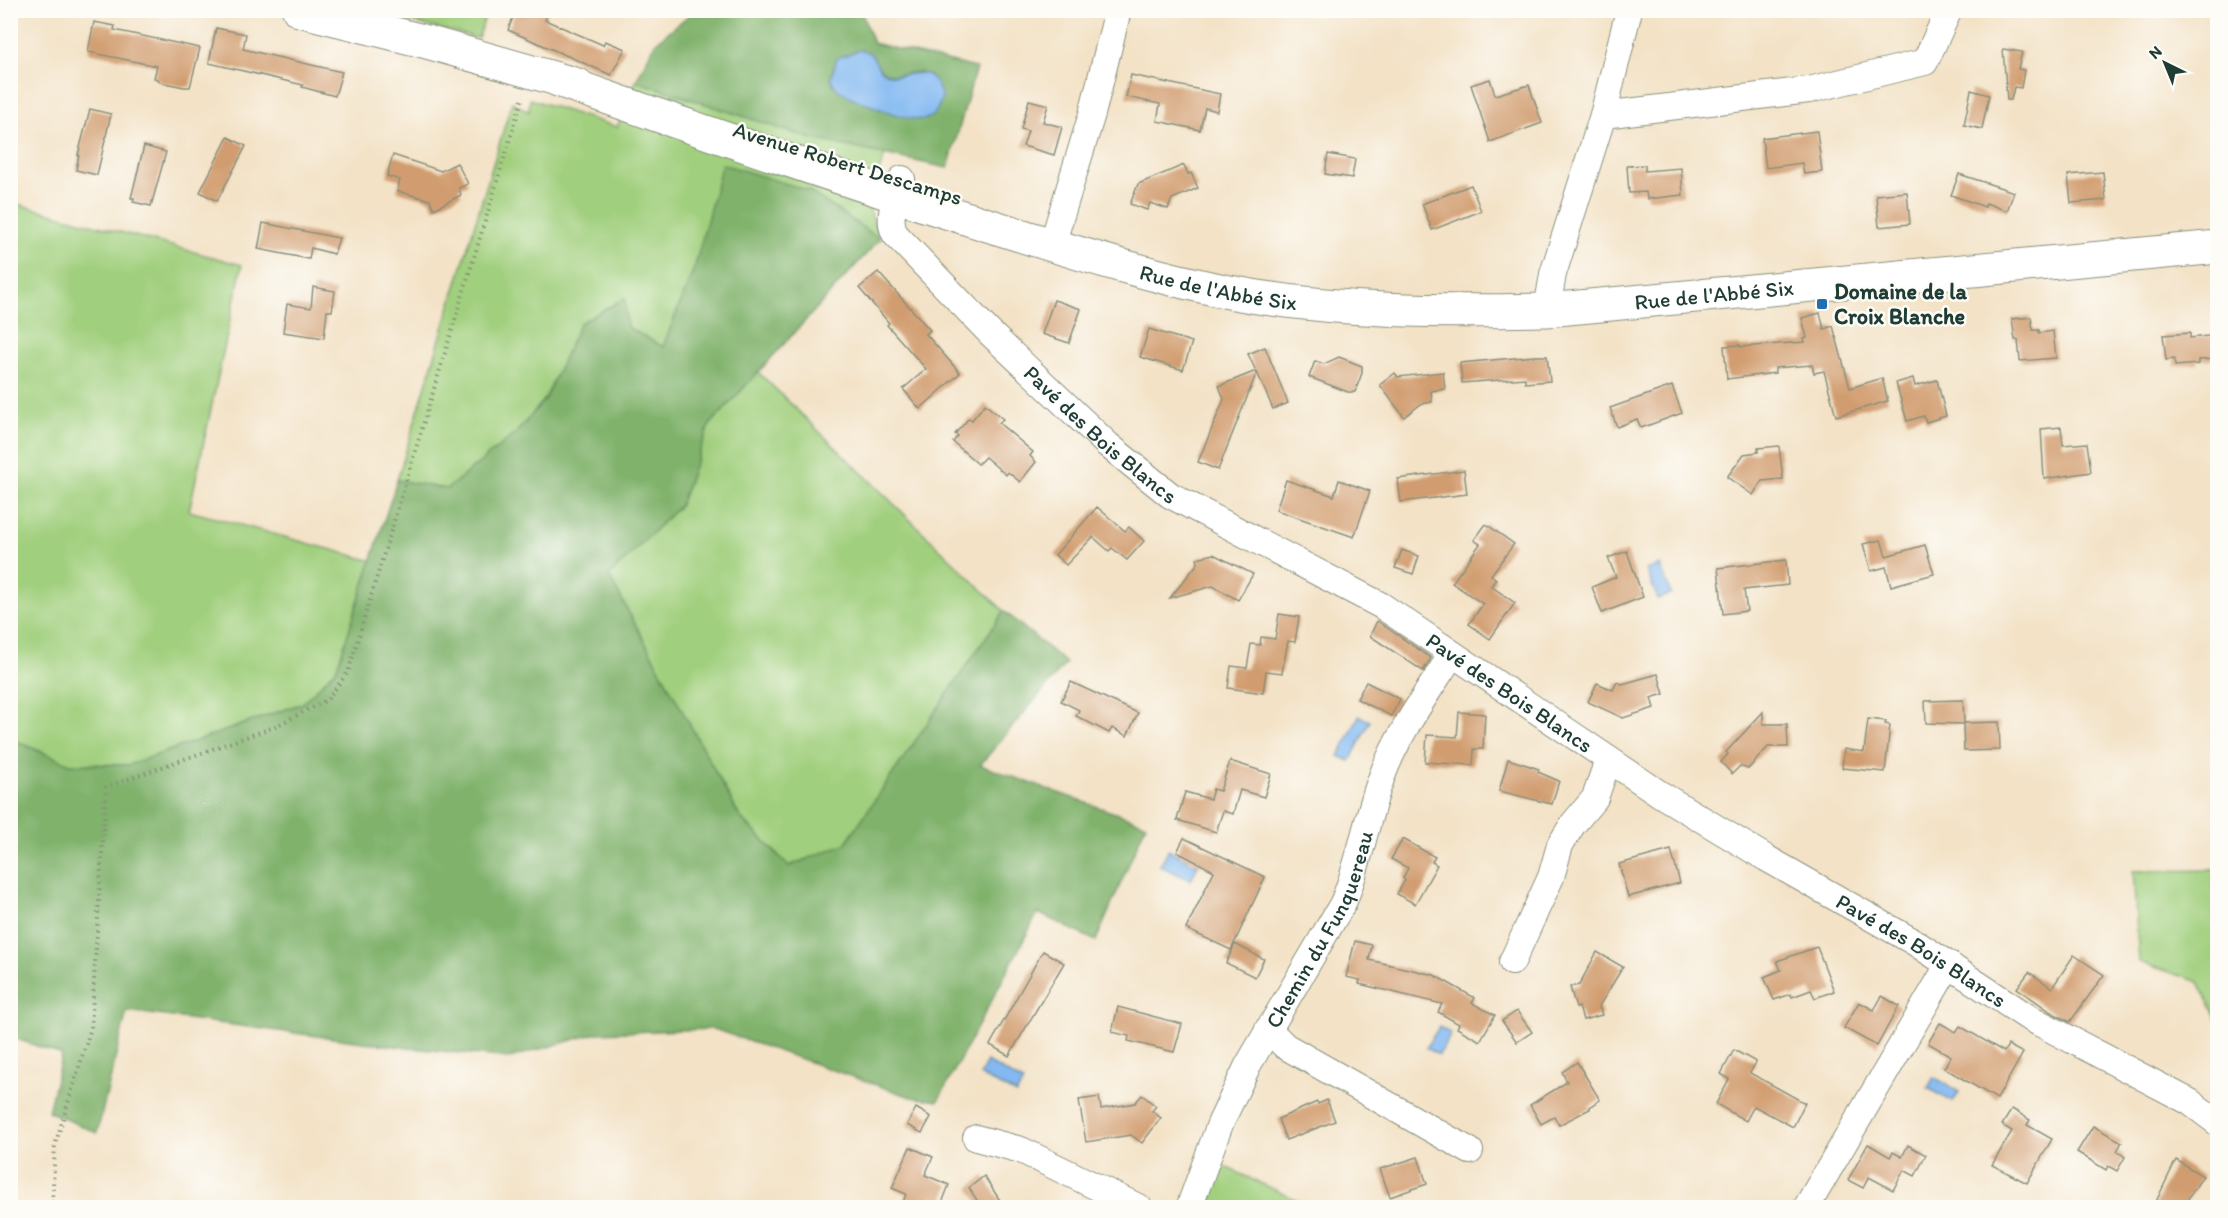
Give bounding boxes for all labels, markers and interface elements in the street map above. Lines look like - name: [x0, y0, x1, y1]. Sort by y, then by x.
- north arrow: [2135, 33, 2195, 93]
- text: N: [2145, 42, 2166, 63]
- street label: Avenue Robert Descamps: [730, 116, 966, 211]
- street label: Rue de l'Abbé Six: [1137, 258, 1299, 316]
- street label: Rue de l'Abbé Six: [1633, 274, 1795, 316]
- place label: Domaine de la Croix Blanche: [1834, 278, 1968, 330]
- marker: Domaine de la Croix Blanche: [1815, 297, 1829, 311]
- street label: Pavé des Bois Blancs: [1018, 359, 1181, 510]
- street label: Pavé des Bois Blancs: [1421, 627, 1598, 759]
- street label: Chemin du Funquereau: [1260, 828, 1379, 1033]
- street label: Pavé des Bois Blancs: [1831, 888, 2011, 1013]

